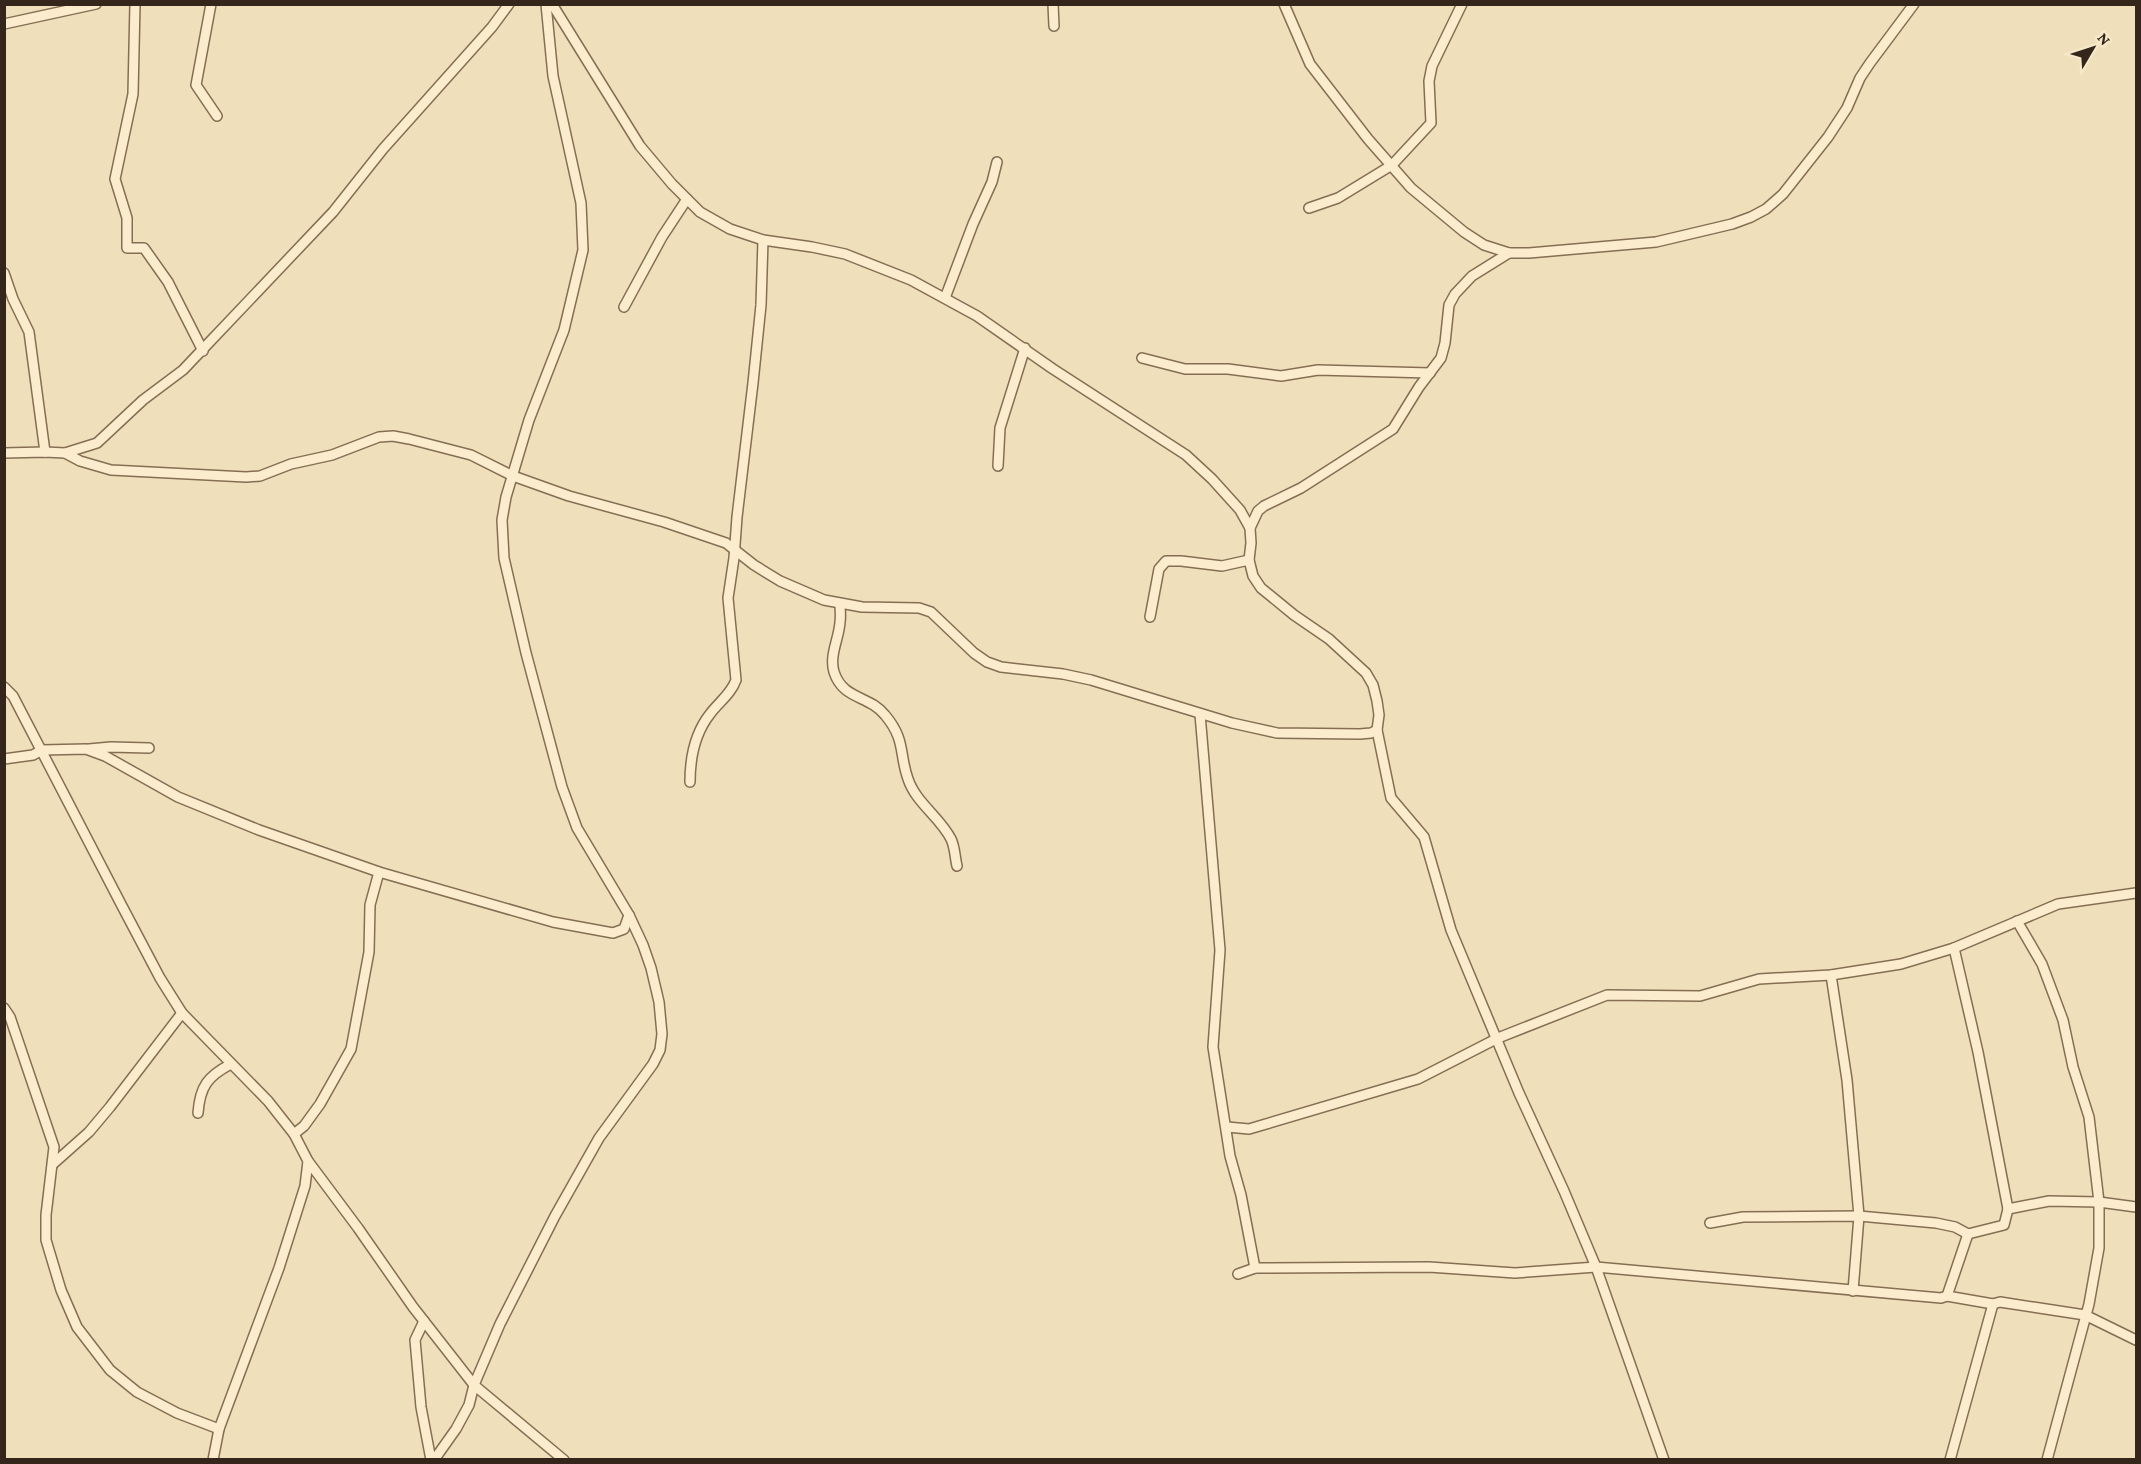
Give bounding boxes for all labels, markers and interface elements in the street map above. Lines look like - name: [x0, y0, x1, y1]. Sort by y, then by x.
- north arrow: [2063, 18, 2123, 78]
- text: N: [2094, 29, 2114, 49]

